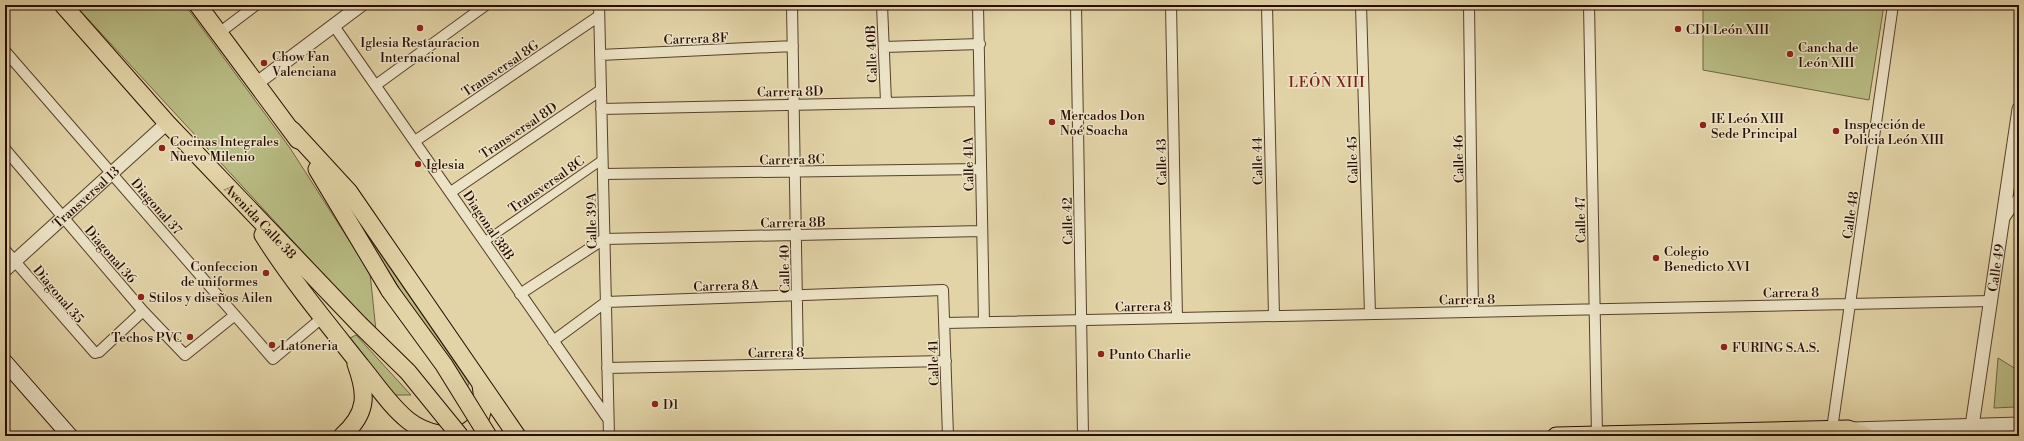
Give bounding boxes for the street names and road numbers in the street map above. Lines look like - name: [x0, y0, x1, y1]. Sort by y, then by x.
- street label: Calle 40B: [863, 25, 881, 83]
- street label: Carrera 8F: [663, 30, 729, 48]
- street label: Transversal 8G: [459, 37, 542, 100]
- street label: Carrera 8D: [757, 83, 823, 101]
- street label: Transversal 8D: [477, 99, 560, 163]
- street label: Calle 41A: [961, 135, 977, 191]
- street label: Calle 46: [1451, 135, 1467, 183]
- street label: Calle 44: [1250, 136, 1266, 185]
- street label: Calle 45: [1344, 136, 1362, 184]
- street label: Calle 43: [1154, 138, 1170, 186]
- street label: Carrera 8C: [759, 151, 825, 169]
- street label: Transversal 8C: [506, 153, 587, 217]
- street label: Transversal 13: [50, 163, 123, 232]
- street label: Diagonal 37: [127, 175, 185, 238]
- street label: Avenida Calle 38: [220, 180, 299, 263]
- street label: Diagonal 38B: [459, 188, 517, 263]
- street label: Calle 48: [1840, 190, 1862, 240]
- street label: Calle 39A: [583, 192, 600, 249]
- street label: Calle 47: [1573, 196, 1589, 243]
- street label: Calle 42: [1060, 197, 1076, 245]
- street label: Carrera 8B: [760, 214, 826, 232]
- street label: Diagonal 36: [81, 223, 140, 287]
- street label: Calle 49: [1985, 243, 2008, 293]
- street label: Calle 40: [777, 244, 793, 294]
- street label: Diagonal 35: [30, 263, 87, 327]
- street label: Carrera 8A: [693, 277, 760, 295]
- street label: Carrera 8: [1763, 285, 1819, 301]
- street label: Carrera 8: [1439, 292, 1495, 308]
- street label: Carrera 8: [1115, 299, 1171, 315]
- street label: Calle 41: [925, 339, 943, 386]
- street label: Carrera 8: [748, 345, 804, 361]

